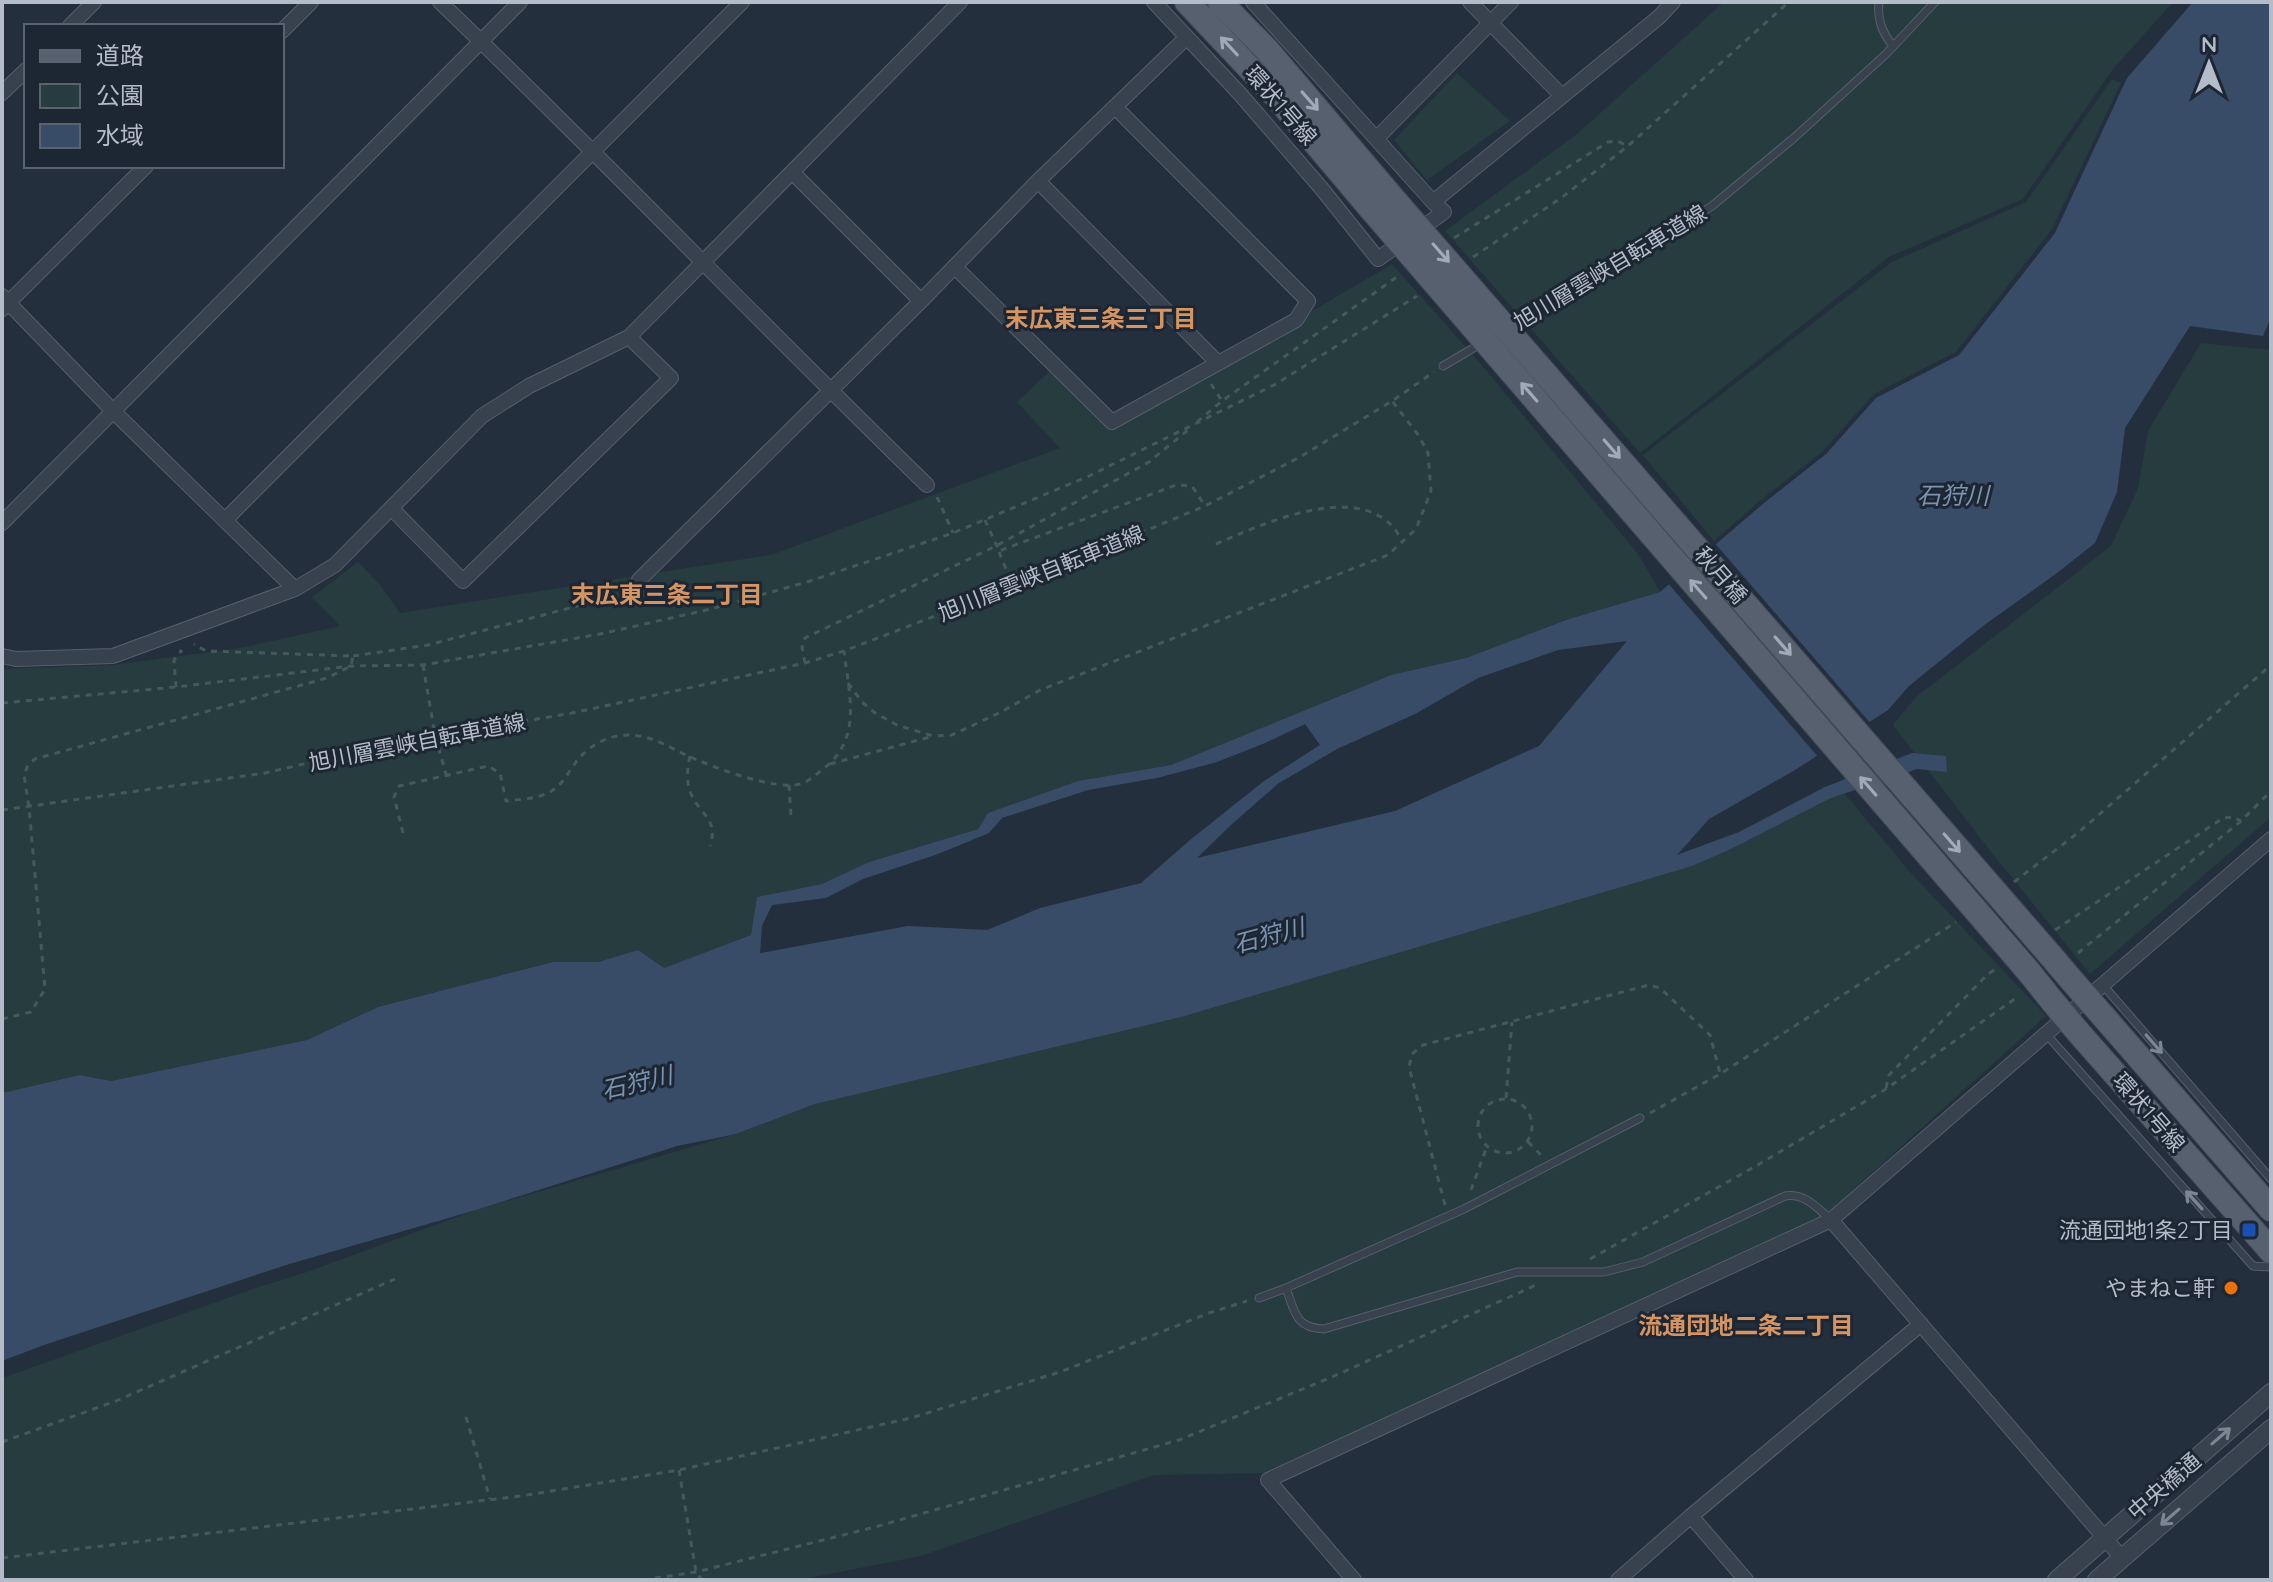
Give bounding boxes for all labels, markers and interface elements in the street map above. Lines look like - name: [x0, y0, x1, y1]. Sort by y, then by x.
- legend: [24, 24, 284, 168]
- north arrow: [2169, 24, 2249, 104]
- text: N: [2201, 30, 2217, 58]
- one-way arrow: [1219, 36, 1238, 56]
- text: 道路: [96, 40, 144, 70]
- street label: 環状1号線: [1239, 60, 1323, 150]
- text: 公園: [96, 80, 144, 110]
- one-way arrow: [1301, 91, 1319, 111]
- text: 水域: [96, 120, 144, 150]
- street label: 旭川層雲峡自転車道線: [1508, 198, 1712, 336]
- one-way arrow: [1432, 243, 1450, 263]
- district label: 末広東三条三丁目: [1005, 303, 1197, 333]
- one-way arrow: [1520, 382, 1538, 403]
- one-way arrow: [1603, 439, 1621, 459]
- water label: 石狩川: [1917, 480, 1992, 510]
- street label: 旭川層雲峡自転車道線: [934, 519, 1148, 627]
- street label: 秋月橋: [1689, 541, 1753, 609]
- district label: 末広東三条二丁目: [571, 579, 763, 609]
- one-way arrow: [1689, 580, 1707, 600]
- one-way arrow: [1774, 635, 1792, 655]
- street label: 旭川層雲峡自転車道線: [306, 707, 528, 777]
- one-way arrow: [1859, 777, 1877, 797]
- one-way arrow: [1943, 832, 1961, 852]
- water label: 石狩川: [1230, 910, 1310, 959]
- one-way arrow: [2145, 1033, 2163, 1053]
- water label: 石狩川: [598, 1059, 678, 1105]
- street label: 環状1号線: [2107, 1067, 2191, 1157]
- one-way arrow: [2186, 1191, 2204, 1211]
- place label: 流通団地1条2丁目: [2059, 1216, 2233, 1244]
- marker: 流通団地1条2丁目: [2240, 1221, 2258, 1239]
- place label: やまねこ軒: [2105, 1274, 2215, 1302]
- marker: やまねこ軒: [2222, 1279, 2240, 1297]
- district label: 流通団地二条二丁目: [1638, 1310, 1854, 1340]
- one-way arrow: [2211, 1428, 2231, 1446]
- street label: 中央橋通: [2122, 1447, 2206, 1525]
- one-way arrow: [2160, 1508, 2180, 1526]

